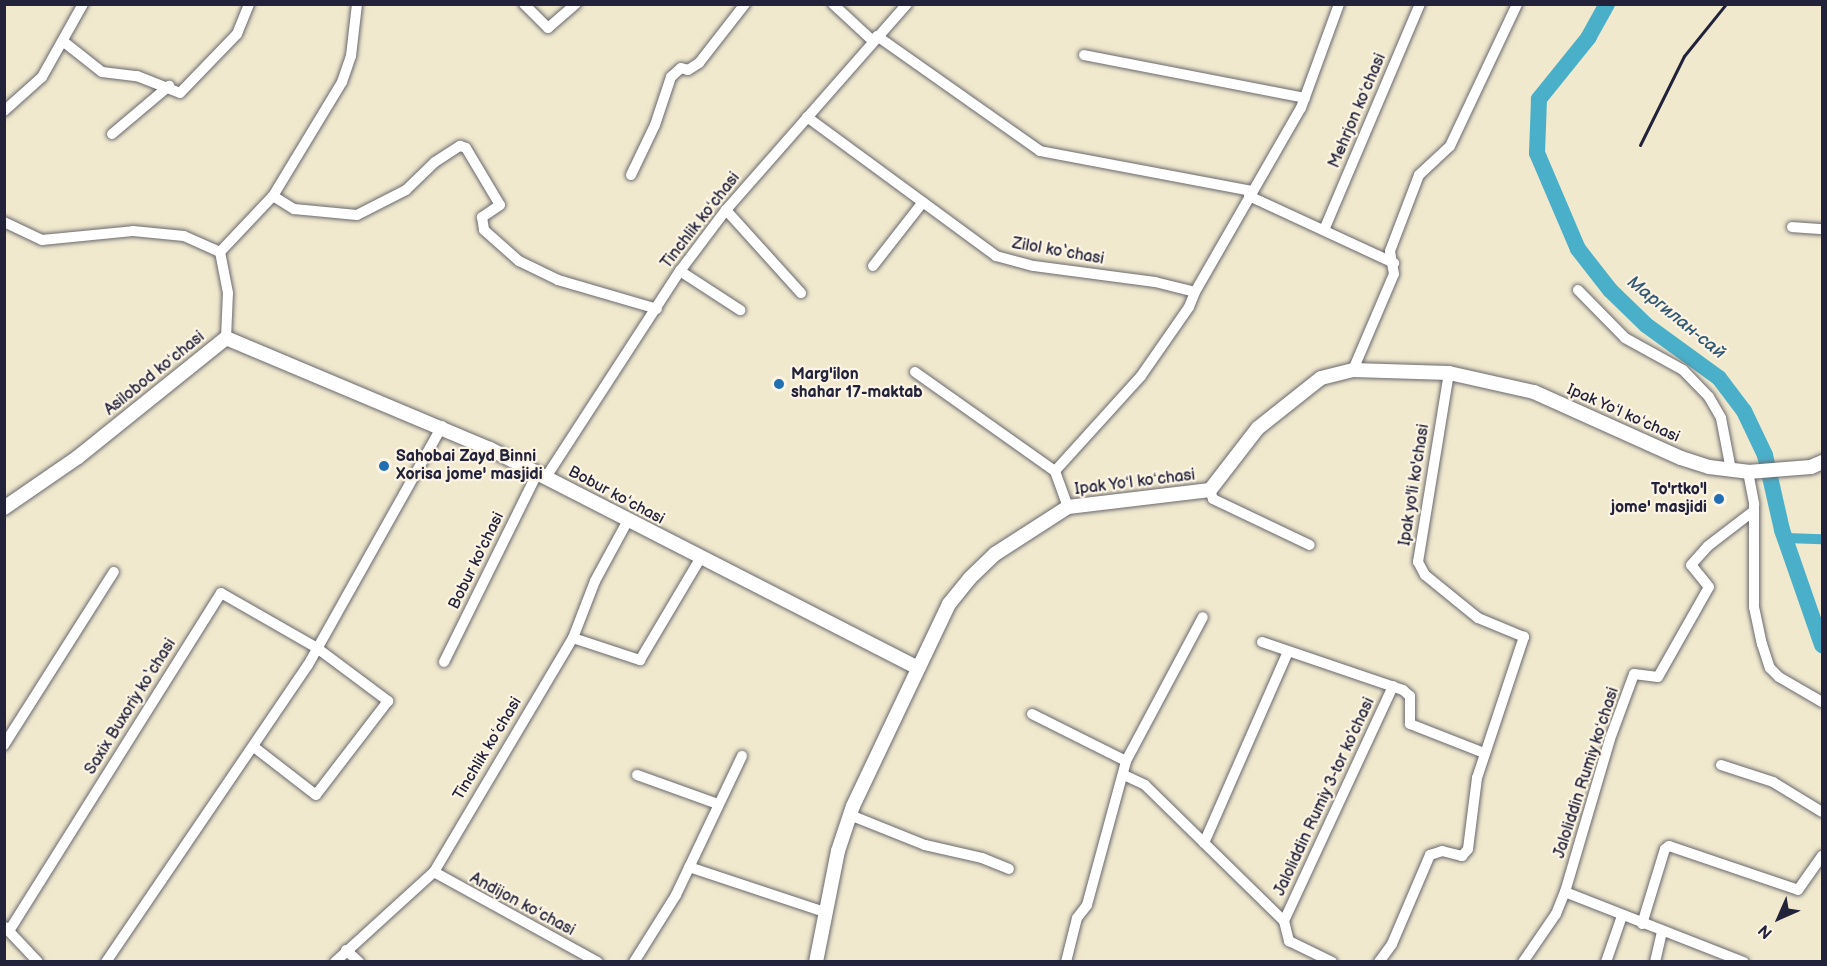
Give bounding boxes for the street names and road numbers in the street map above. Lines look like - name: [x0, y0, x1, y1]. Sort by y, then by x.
- street label: Mehrjon koʻchasi: [1325, 51, 1391, 171]
- street label: Tinchlik koʻchasi: [657, 169, 745, 273]
- street label: Zilol ko‘chasi: [1011, 234, 1105, 270]
- street label: Asilobod koʻchasi: [101, 328, 209, 420]
- street label: Ipak Yoʻl koʻchasi: [1563, 380, 1683, 448]
- street label: Ipak yo'li ko'chasi: [1396, 423, 1434, 547]
- street label: Bobur koʻchasi: [565, 463, 667, 529]
- street label: Ipak Yoʻl koʻchasi: [1073, 466, 1197, 500]
- street label: Bobur ko'chasi: [445, 509, 509, 613]
- street label: Saxix Buxoriy ko‘chasi: [81, 635, 181, 779]
- street label: Jaloliddin Rumiy koʻchasi: [1550, 685, 1624, 861]
- street label: Tinchlik koʻchasi: [450, 694, 526, 804]
- street label: Jaloliddin Rumiy 3-tor koʼchasi: [1270, 694, 1380, 900]
- street label: Andijon koʻchasi: [466, 869, 578, 941]

